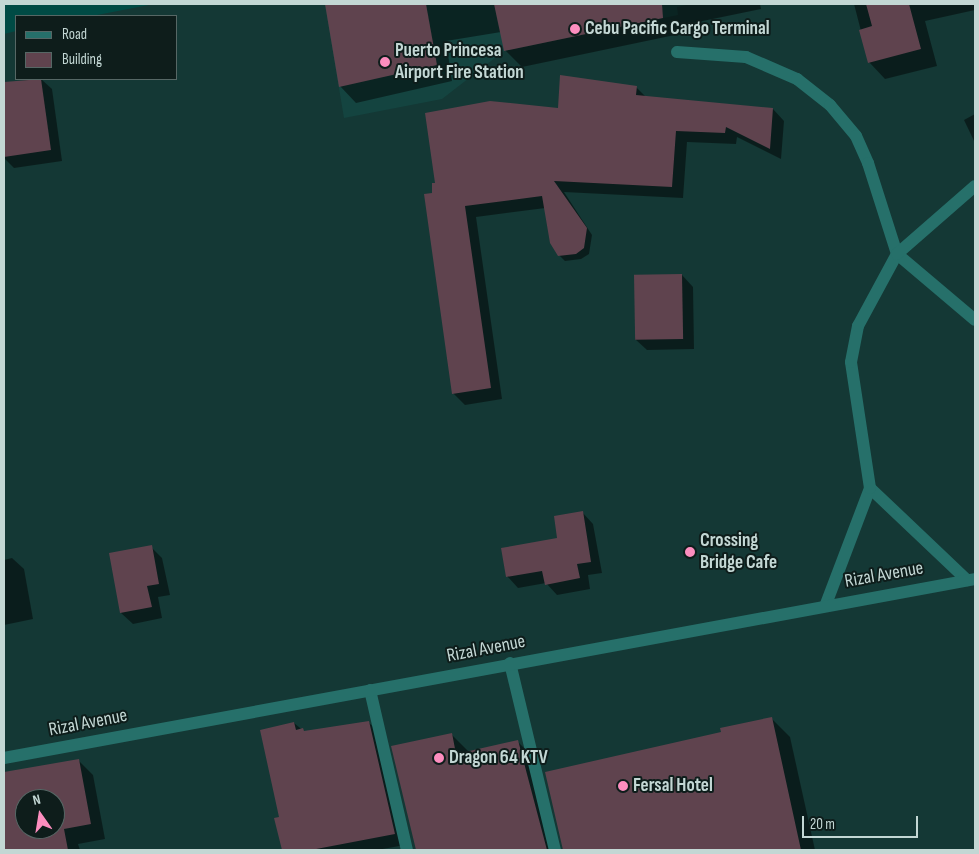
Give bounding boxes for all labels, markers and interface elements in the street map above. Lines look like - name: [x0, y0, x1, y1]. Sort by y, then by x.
- legend: [15, 15, 178, 80]
- place label: Cebu Pacific Cargo Terminal: [585, 18, 770, 40]
- marker: Cebu Pacific Cargo Terminal: [569, 23, 581, 35]
- text: Road: [62, 25, 87, 44]
- place label: Puerto Princesa Airport Fire Station: [395, 40, 524, 84]
- text: Building: [62, 50, 102, 69]
- marker: Puerto Princesa Airport Fire Station: [379, 56, 391, 68]
- place label: Crossing Bridge Cafe: [700, 530, 777, 574]
- marker: Crossing Bridge Cafe: [684, 546, 696, 558]
- street label: Rizal Avenue: [843, 557, 925, 593]
- street label: Rizal Avenue: [445, 630, 527, 668]
- street label: Rizal Avenue: [47, 704, 129, 742]
- place label: Dragon 64 KTV: [449, 747, 548, 769]
- marker: Dragon 64 KTV: [433, 752, 445, 764]
- place label: Fersal Hotel: [633, 775, 713, 797]
- marker: Fersal Hotel: [617, 780, 629, 792]
- north arrow: [15, 789, 65, 839]
- text: N: [31, 791, 42, 809]
- scale bar: [804, 806, 920, 838]
- text: 20 m: [810, 815, 835, 834]

